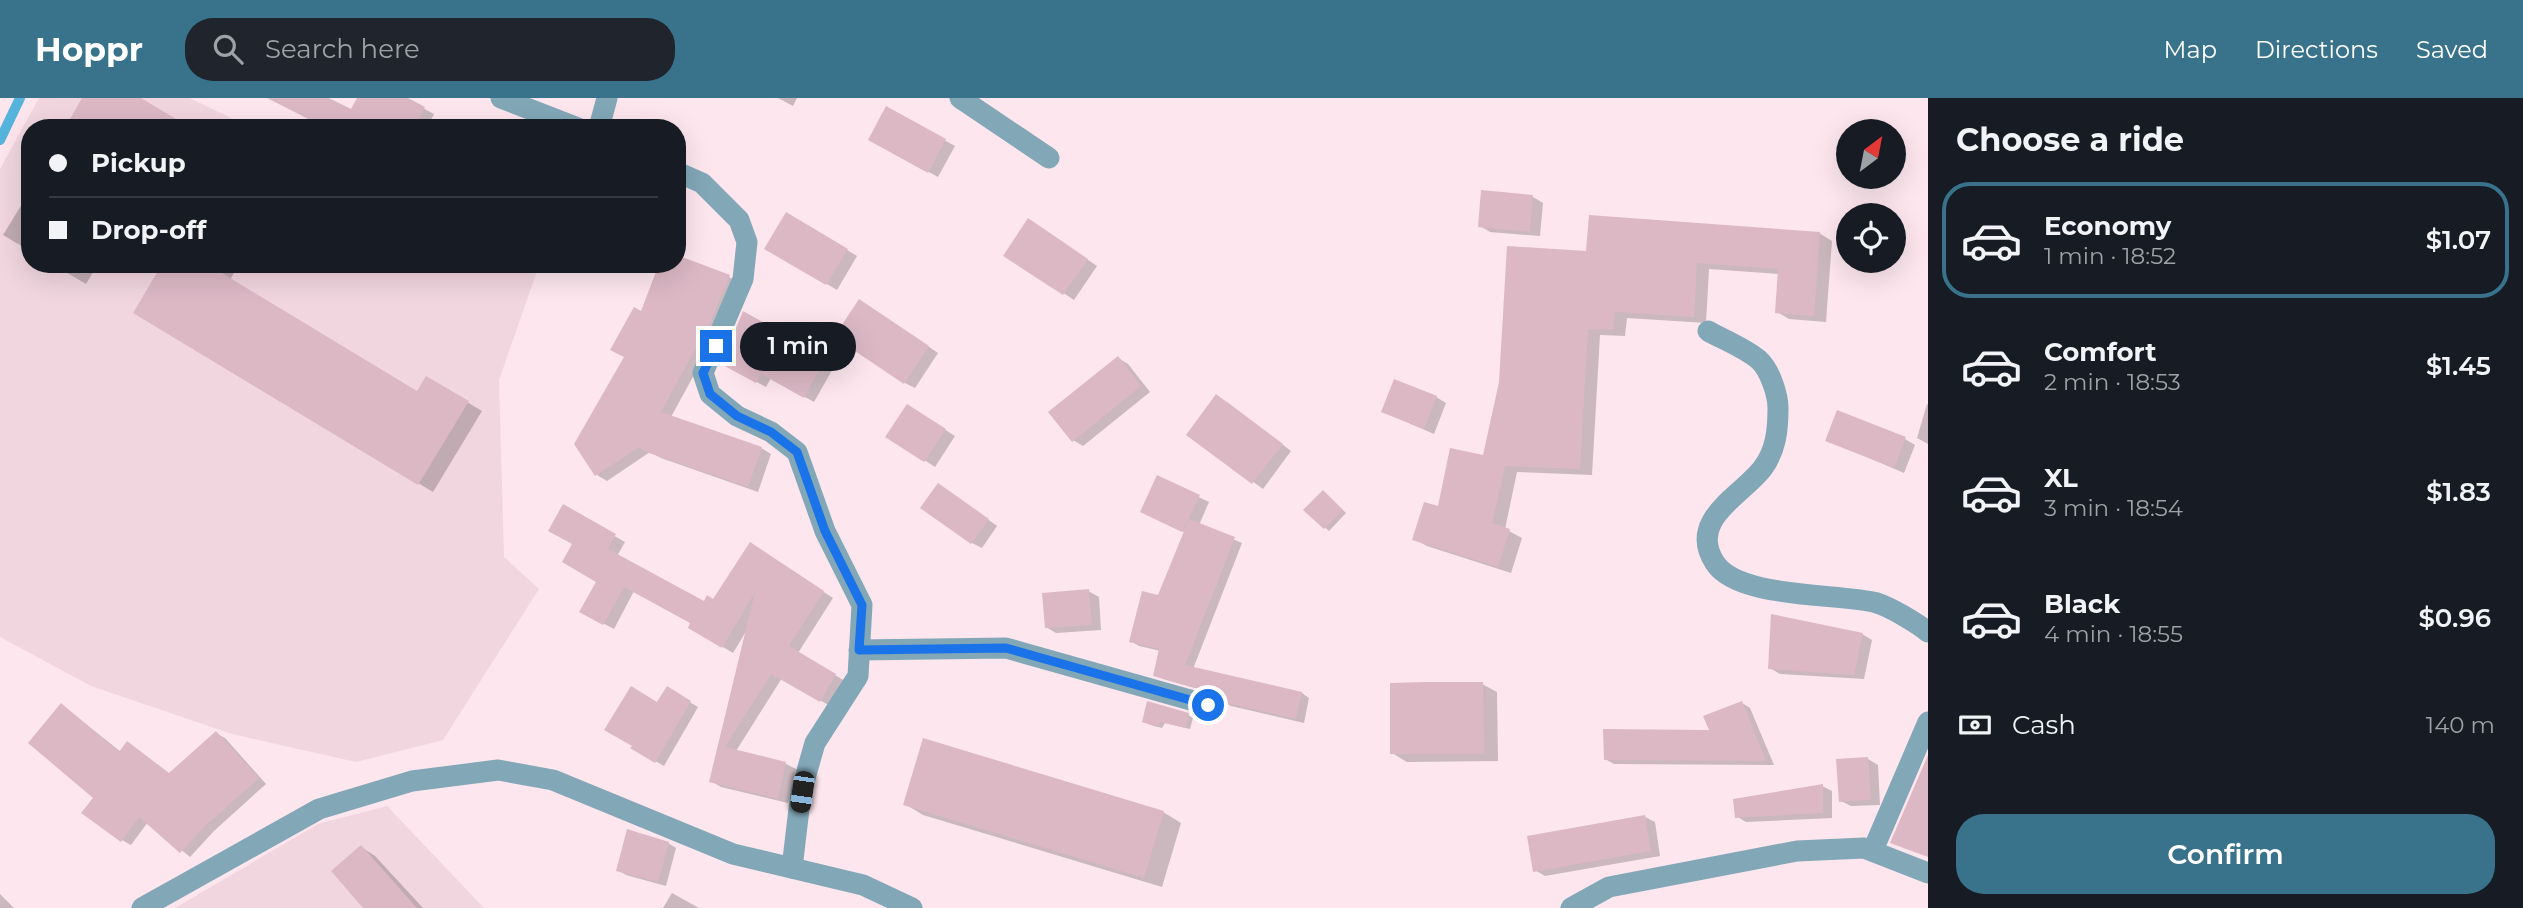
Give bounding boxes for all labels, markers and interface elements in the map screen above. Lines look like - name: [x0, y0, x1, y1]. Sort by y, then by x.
- search box: [185, 18, 675, 81]
- text: Hoppr: [35, 29, 143, 69]
- icon: search: [209, 30, 247, 68]
- text: Search here: [265, 33, 420, 65]
- text: Map: [2164, 35, 2217, 64]
- text: Directions: [2255, 35, 2378, 64]
- text: Saved: [2416, 35, 2488, 64]
- north arrow: [1836, 119, 1906, 189]
- map controls: [1836, 119, 1906, 273]
- text: Choose a ride: [1956, 120, 2184, 159]
- text: Pickup: [91, 147, 186, 179]
- button: locate: [1836, 203, 1906, 273]
- icon: car: [1960, 209, 2023, 272]
- text: Economy: [2044, 210, 2171, 242]
- text: Drop-off: [91, 214, 206, 246]
- text: $1.07: [2426, 224, 2491, 256]
- text: 1 min · 18:52: [2044, 242, 2176, 270]
- callout: 1 min: [740, 322, 856, 370]
- route end: [700, 330, 732, 362]
- text: 1 min: [767, 332, 829, 360]
- icon: car: [1960, 335, 2023, 398]
- text: Comfort: [2044, 336, 2156, 368]
- text: $1.45: [2426, 350, 2491, 382]
- text: 2 min · 18:53: [2044, 368, 2181, 396]
- icon: car: [1960, 461, 2023, 524]
- text: XL: [2044, 462, 2078, 494]
- text: $1.83: [2426, 476, 2491, 508]
- text: 3 min · 18:54: [2044, 494, 2183, 522]
- icon: car: [1960, 587, 2023, 650]
- text: Black: [2044, 588, 2120, 620]
- text: $0.96: [2419, 602, 2491, 634]
- text: 4 min · 18:55: [2044, 620, 2183, 648]
- route start: [1192, 689, 1224, 721]
- icon: cash: [1956, 706, 1994, 744]
- text: Cash: [2012, 709, 2076, 741]
- text: 140 m: [2426, 711, 2495, 739]
- car: [789, 770, 816, 814]
- button: Confirm: [1956, 814, 2495, 894]

